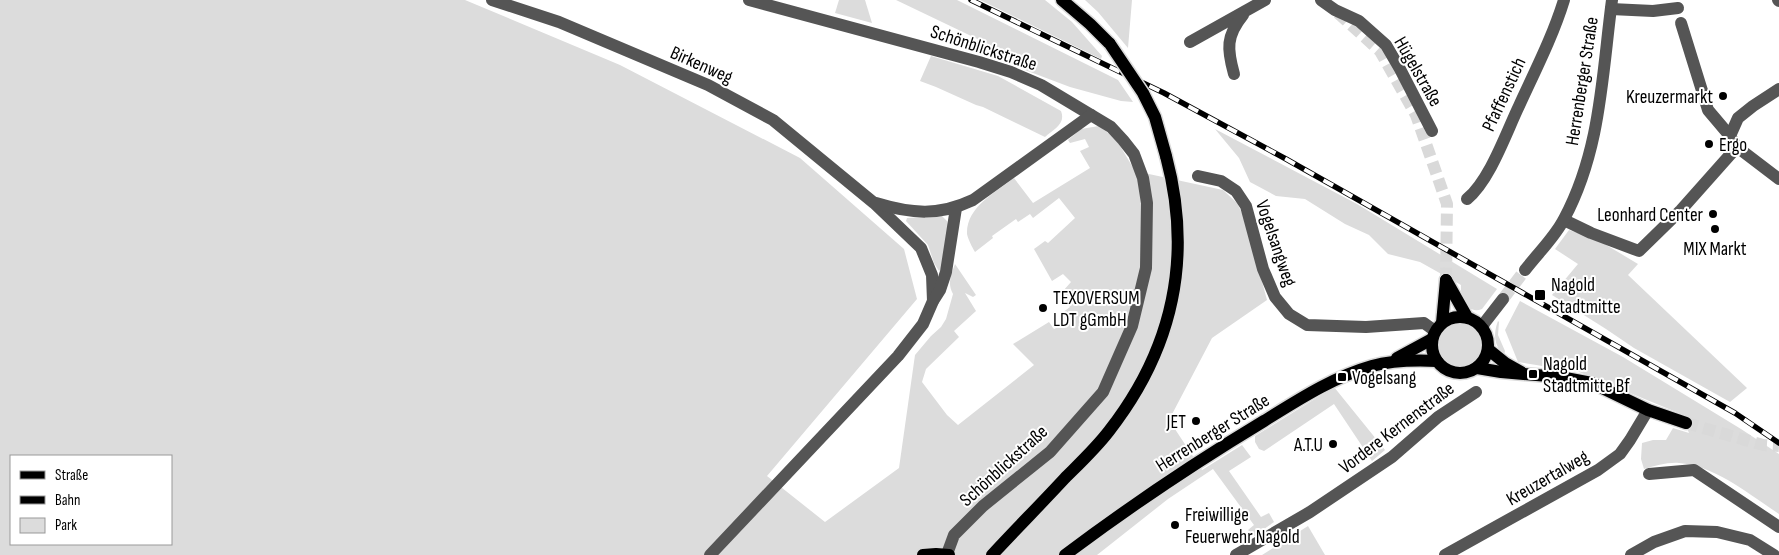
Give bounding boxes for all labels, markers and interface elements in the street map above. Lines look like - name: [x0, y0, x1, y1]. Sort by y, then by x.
- street label: Herrenberger Straße: [1561, 15, 1604, 147]
- street label: Schönblickstraße: [927, 20, 1040, 76]
- street label: Hügelstraße: [1388, 33, 1447, 111]
- street label: Birkenweg: [667, 41, 737, 89]
- street label: Pfaffenstich: [1477, 54, 1531, 135]
- place label: Kreuzermarkt: [1626, 86, 1713, 109]
- marker: Kreuzermarkt: [1717, 90, 1729, 102]
- place label: Ergo: [1719, 134, 1747, 157]
- marker: Ergo: [1703, 138, 1715, 150]
- street label: Vogelsangweg: [1250, 197, 1301, 290]
- place label: Leonhard Center: [1597, 204, 1704, 227]
- marker: Leonhard Center: [1707, 208, 1719, 220]
- marker: MIX Markt: [1709, 223, 1721, 235]
- place label: MIX Markt: [1683, 238, 1747, 261]
- place label: Nagold Stadtmitte: [1551, 274, 1621, 319]
- place label: TEXOVERSUM LDT gGmbH: [1053, 287, 1140, 332]
- marker: Nagold Stadtmitte: [1533, 288, 1547, 302]
- marker: TEXOVERSUM LDT gGmbH: [1037, 302, 1049, 314]
- place label: Nagold Stadtmitte Bf: [1543, 353, 1630, 398]
- place label: Vogelsang: [1352, 367, 1417, 390]
- marker: Nagold Stadtmitte Bf: [1527, 368, 1539, 380]
- marker: Vogelsang: [1336, 371, 1348, 383]
- street label: Vordere Kernenstraße: [1335, 377, 1459, 479]
- street label: Herrenberger Straße: [1152, 389, 1274, 477]
- place label: JET: [1166, 411, 1186, 434]
- marker: JET: [1190, 415, 1202, 427]
- street label: Schönblickstraße: [955, 421, 1053, 512]
- place label: A.T.U: [1293, 434, 1323, 457]
- marker: A.T.U: [1327, 438, 1339, 450]
- street label: Kreuzertalweg: [1502, 445, 1593, 511]
- legend: [10, 455, 172, 545]
- text: Straße: [55, 466, 88, 485]
- text: Bahn: [55, 491, 80, 510]
- place label: Freiwillige Feuerwehr Nagold: [1185, 504, 1300, 549]
- text: Park: [55, 516, 77, 535]
- marker: Freiwillige Feuerwehr Nagold: [1169, 519, 1181, 531]

